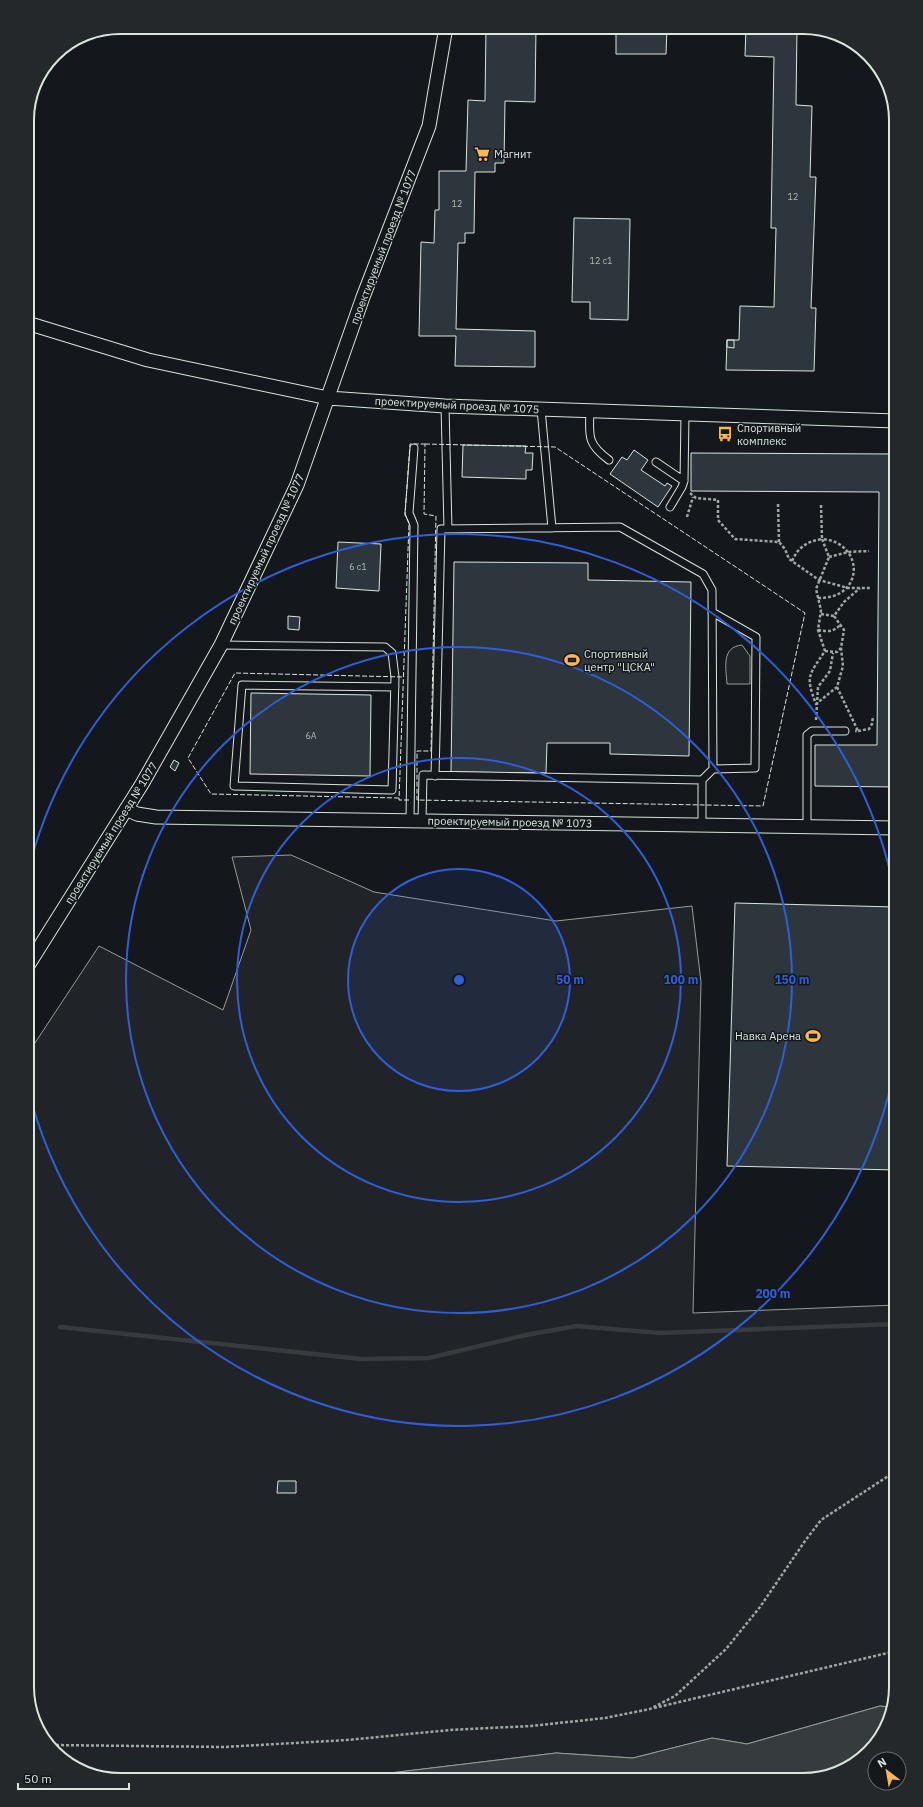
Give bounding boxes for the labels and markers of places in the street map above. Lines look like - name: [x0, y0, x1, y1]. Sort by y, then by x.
- supermarket icon: Магнит: [473, 145, 491, 163]
- place label: Магнит: [494, 147, 532, 161]
- place label: Спортивный комплекс: [737, 421, 801, 448]
- bus stop icon: Спортивный комплекс: [716, 425, 734, 443]
- place label: Спортивный центр "ЦСКА": [584, 647, 655, 674]
- sports icon: Спортивный центр "ЦСКА": [563, 651, 581, 669]
- centre of rings: [452, 973, 466, 987]
- sports icon: Навка Арена: [804, 1027, 822, 1045]
- place label: Навка Арена: [735, 1029, 801, 1043]

